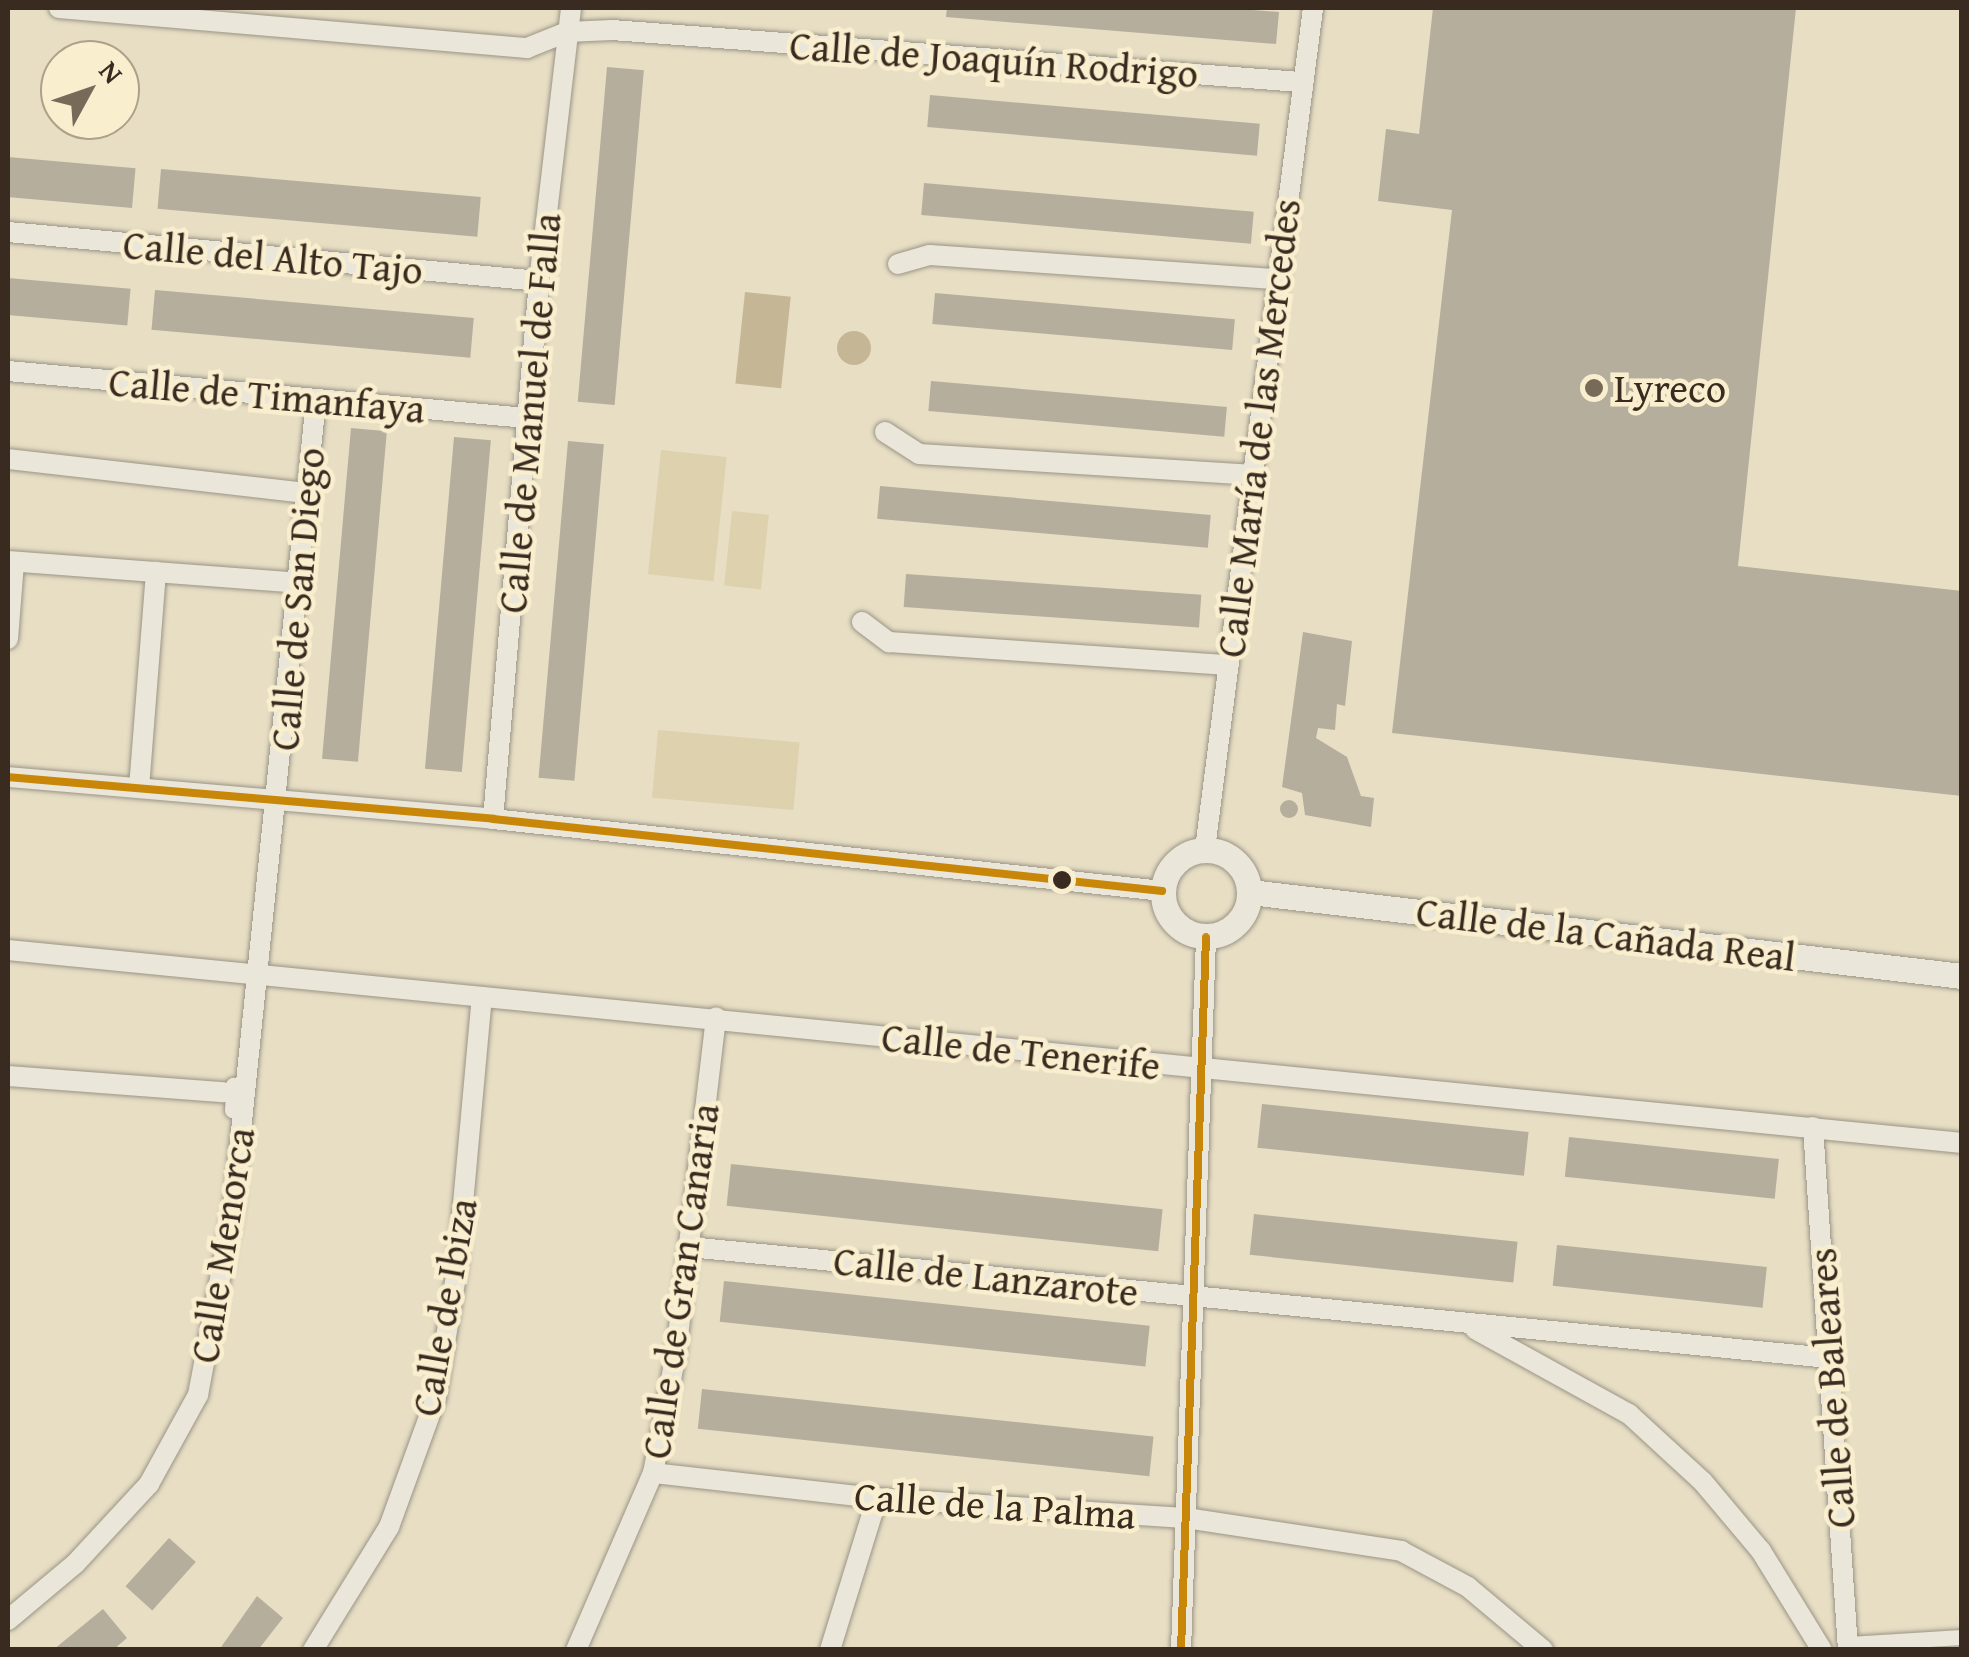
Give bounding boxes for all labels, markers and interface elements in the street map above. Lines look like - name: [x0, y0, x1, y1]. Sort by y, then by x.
- street label: Calle de Joaquín Rodrigo: [788, 21, 1200, 97]
- north arrow: [40, 40, 140, 140]
- text: N: [90, 51, 134, 92]
- street label: Calle María de las Mercedes: [1206, 196, 1310, 660]
- street label: Calle de Manuel de Falla: [488, 211, 570, 615]
- street label: Calle del Alto Tajo: [121, 220, 425, 294]
- street label: Calle de Timanfaya: [107, 357, 427, 433]
- place label: Lyreco: [1614, 364, 1726, 412]
- marker: Lyreco: [1583, 377, 1605, 399]
- street label: Calle de San Diego: [260, 446, 334, 752]
- unlabelled marker: [1052, 870, 1072, 890]
- street label: Calle de la Cañada Real: [1414, 887, 1798, 981]
- street label: Calle de Tenerife: [879, 1013, 1163, 1089]
- street label: Calle de Gran Canaria: [631, 1100, 729, 1462]
- street label: Calle Menorca: [180, 1124, 264, 1366]
- street label: Calle de Ibiza: [401, 1194, 487, 1420]
- street label: Calle de Lanzarote: [831, 1236, 1141, 1316]
- street label: Calle de Baleares: [1797, 1246, 1865, 1530]
- street label: Calle de la Palma: [853, 1471, 1137, 1539]

